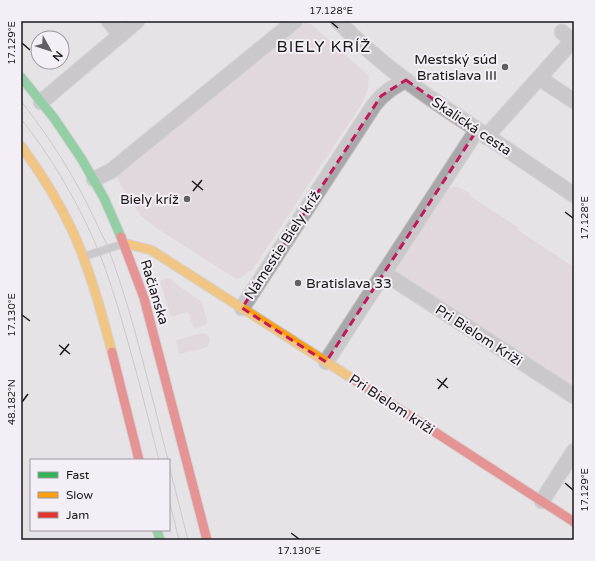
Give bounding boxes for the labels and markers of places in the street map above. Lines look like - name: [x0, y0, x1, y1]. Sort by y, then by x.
- place label: Mestský súd Bratislava III: [414, 51, 497, 84]
- marker: Mestský súd Bratislava III: [500, 62, 510, 72]
- place label: Biely kríž: [120, 191, 179, 208]
- marker: Biely kríž: [182, 194, 192, 204]
- place label: Bratislava 33: [306, 275, 392, 292]
- marker: Bratislava 33: [293, 278, 303, 288]

